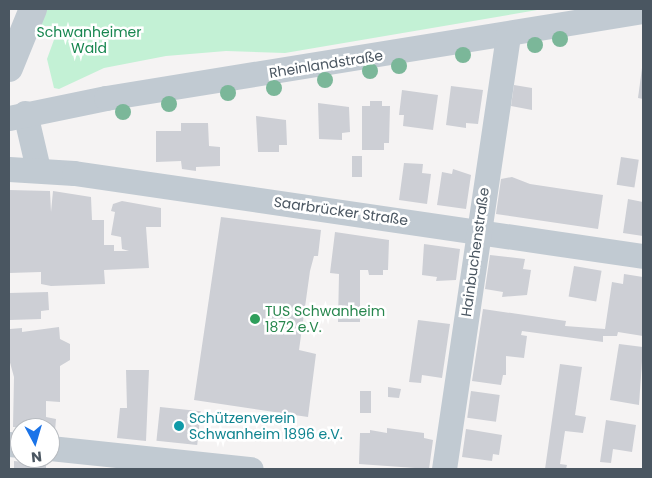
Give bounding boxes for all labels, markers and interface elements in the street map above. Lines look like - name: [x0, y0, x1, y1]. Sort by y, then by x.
- park label: Schwanheimer Wald: [37, 24, 141, 56]
- street label: Rheinlandstraße: [268, 47, 384, 81]
- street label: Hainbuchenstraße: [458, 186, 492, 318]
- street label: Saarbrücker Straße: [273, 193, 409, 229]
- place label: TUS Schwanheim 1872 e.V.: [265, 303, 385, 336]
- marker: TUS Schwanheim 1872 e.V.: [249, 313, 261, 325]
- place label: Schützenverein Schwanheim 1896 e.V.: [189, 410, 343, 442]
- north arrow: [10, 418, 60, 468]
- marker: Schützenverein Schwanheim 1896 e.V.: [173, 420, 185, 432]
- text: N: [30, 446, 43, 467]

